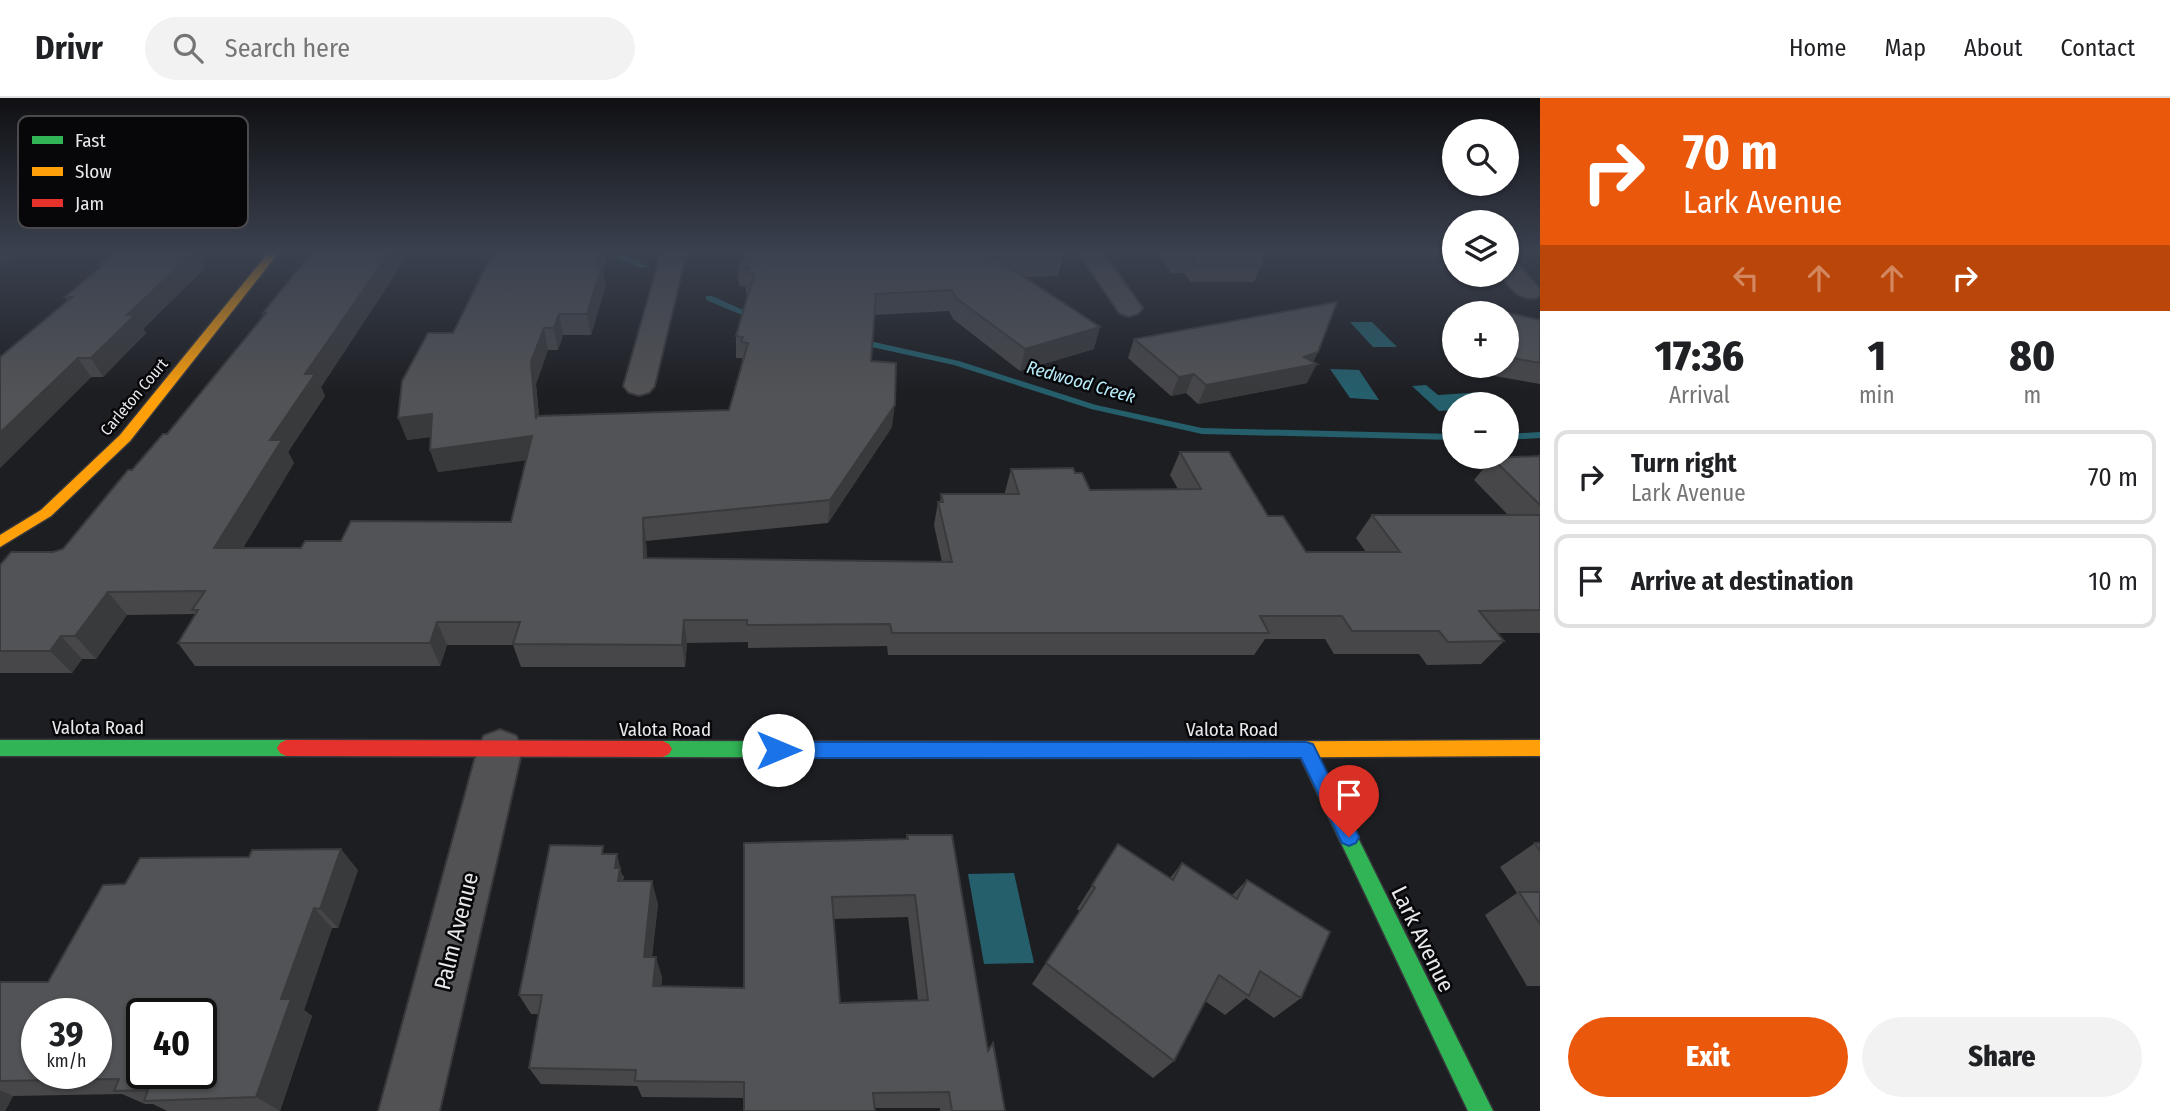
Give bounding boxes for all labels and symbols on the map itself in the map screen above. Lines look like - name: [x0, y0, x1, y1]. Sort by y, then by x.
- legend: [18, 116, 248, 228]
- text: Fast: [75, 129, 106, 152]
- text: Slow: [75, 160, 112, 183]
- text: Jam: [75, 192, 104, 215]
- street label: Carleton Court: [96, 354, 172, 439]
- water label: Redwood Creek: [1024, 356, 1138, 408]
- position arrow: [741, 713, 815, 787]
- street label: Valota Road: [52, 716, 144, 739]
- street label: Valota Road: [619, 718, 711, 741]
- street label: Valota Road: [1186, 718, 1278, 741]
- pin: [1319, 765, 1379, 837]
- street label: Palm Avenue: [428, 869, 484, 993]
- street label: Lark Avenue: [1385, 881, 1461, 997]
- speed limit sign: 40: [126, 998, 217, 1089]

